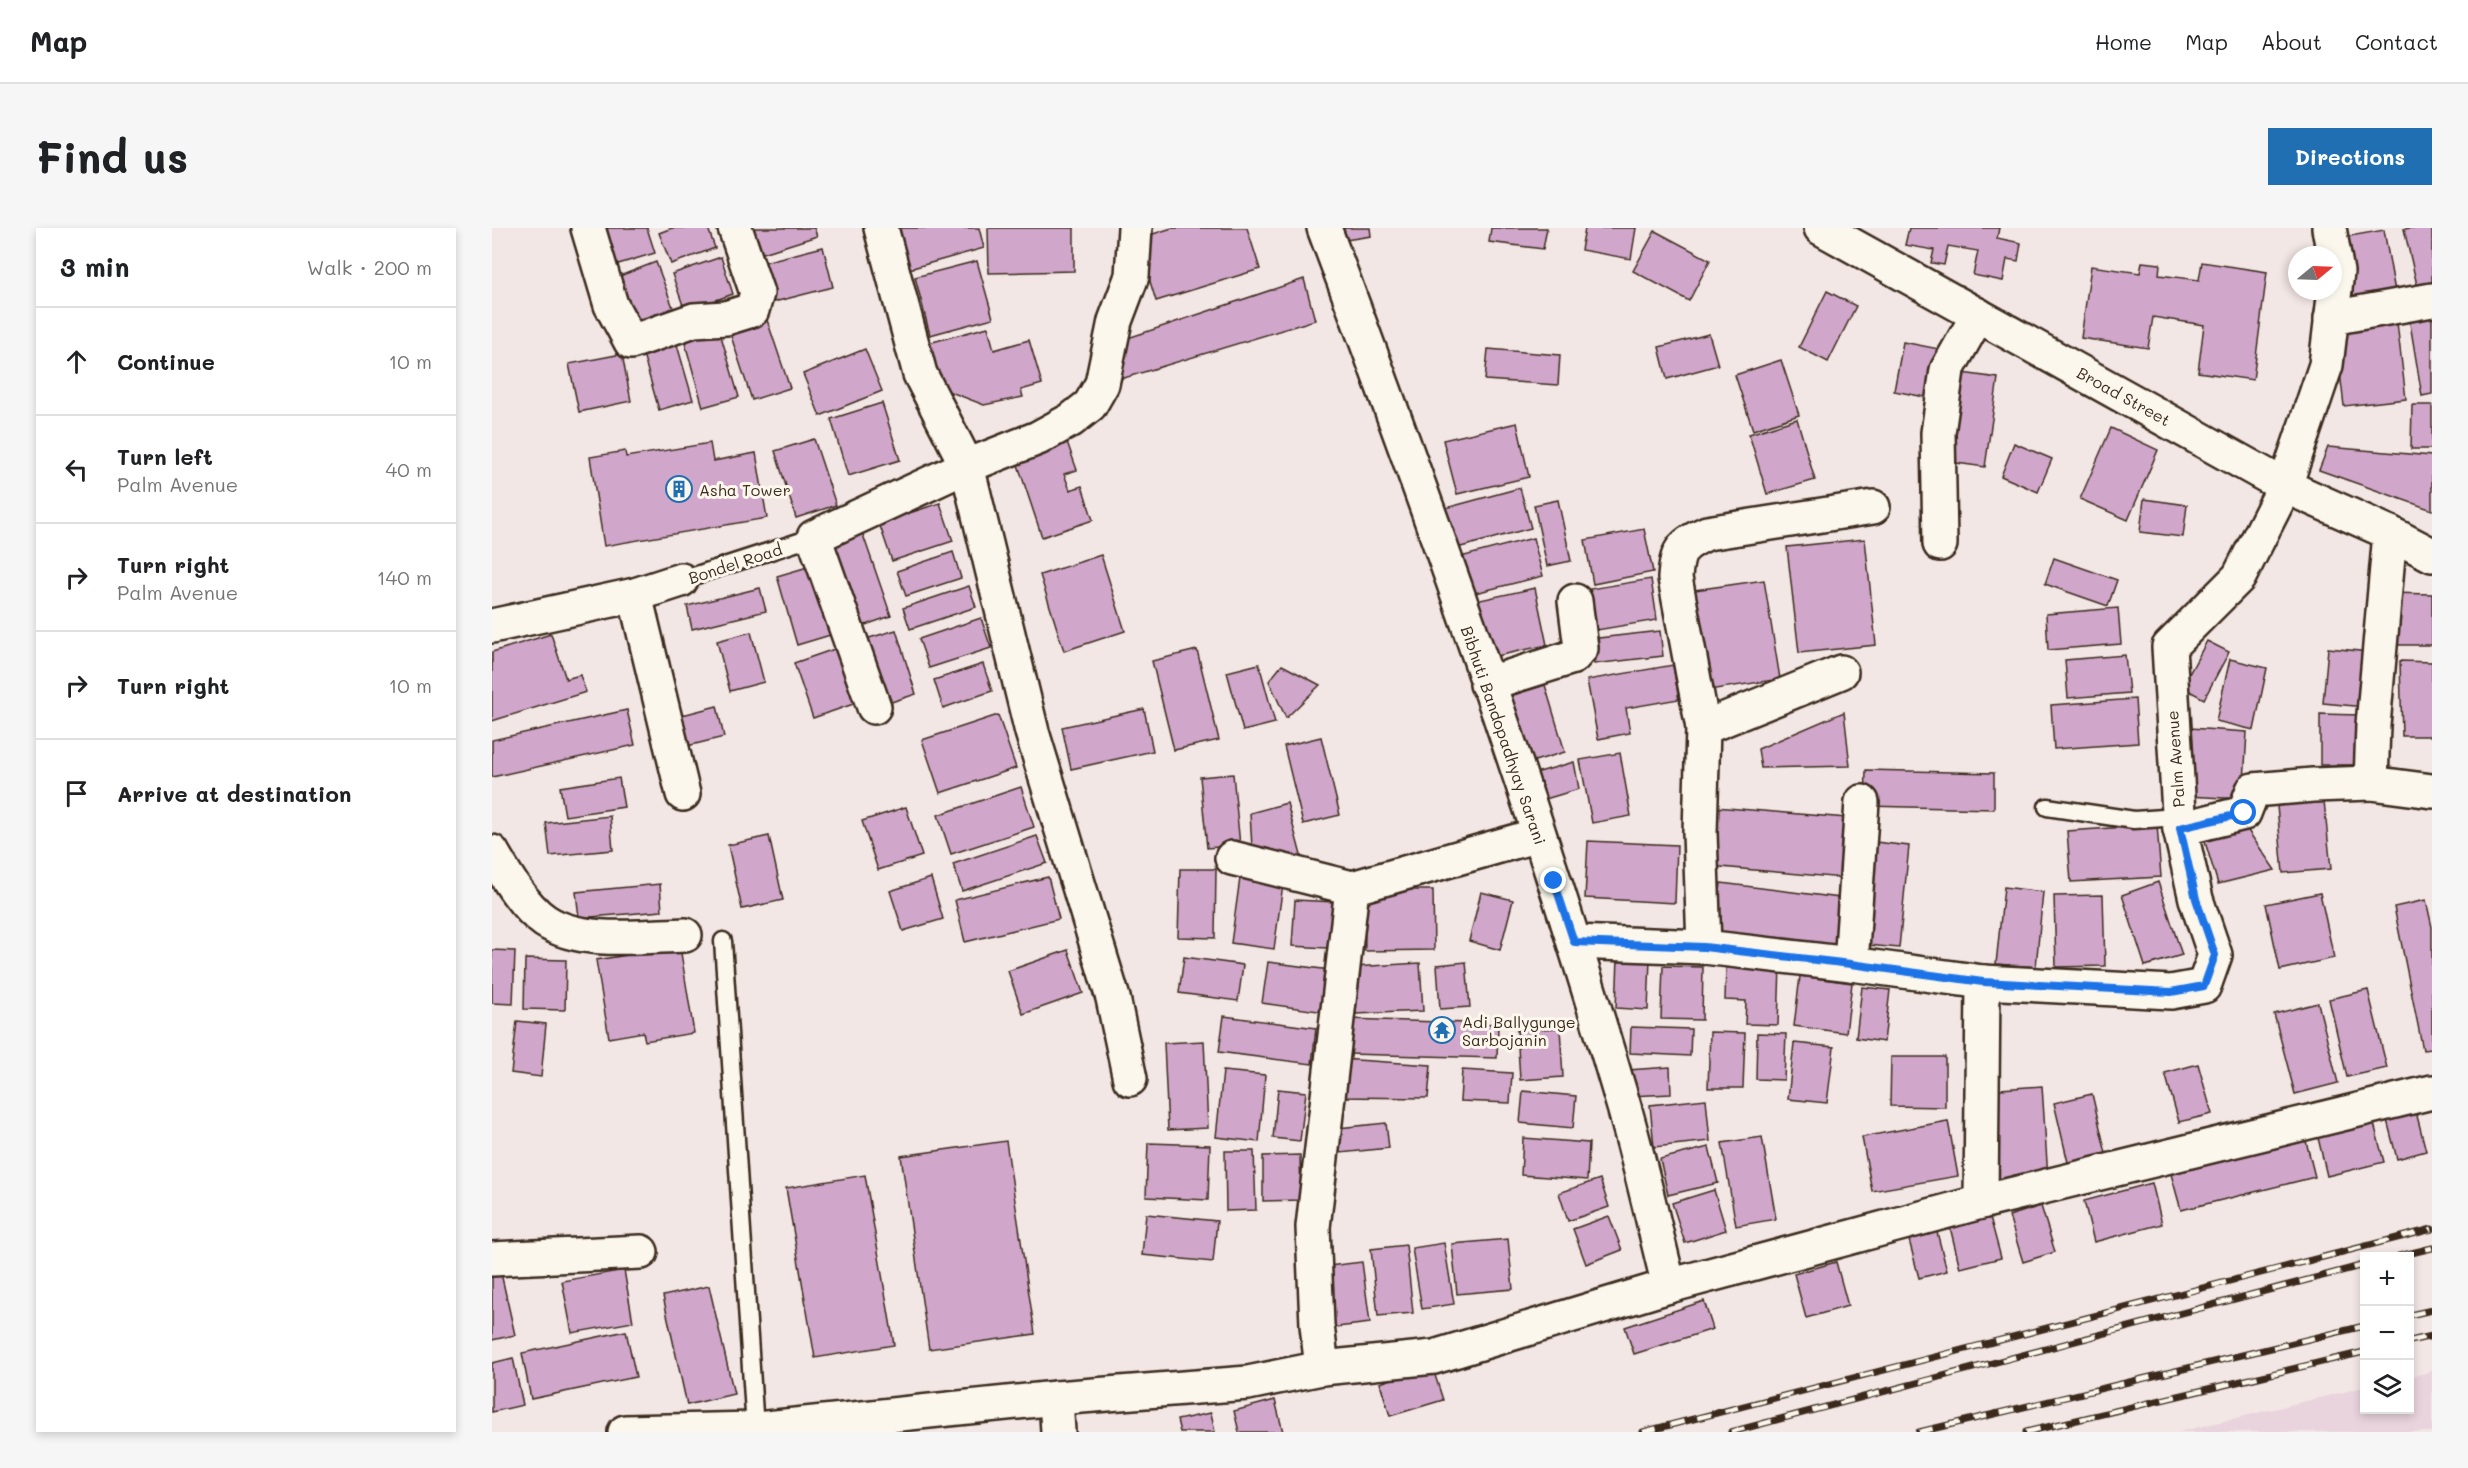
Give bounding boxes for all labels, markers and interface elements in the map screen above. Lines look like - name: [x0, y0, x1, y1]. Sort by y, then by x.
- text: Map: [30, 23, 87, 59]
- text: Home: [2095, 28, 2152, 55]
- text: Map: [2185, 28, 2228, 55]
- text: About: [2261, 28, 2322, 55]
- text: Contact: [2355, 28, 2438, 55]
- button: Directions: [2268, 128, 2432, 185]
- text: Find us: [36, 129, 188, 184]
- north arrow: [2288, 246, 2342, 300]
- text: 3 min: [60, 250, 129, 284]
- text: Walk · 200 m: [307, 254, 432, 280]
- icon: ahead: [60, 345, 93, 378]
- text: Continue: [117, 347, 215, 376]
- text: 10 m: [388, 348, 432, 374]
- street label: Broad Street: [2074, 362, 2174, 430]
- text: Turn left: [117, 442, 213, 471]
- icon: left: [60, 453, 93, 486]
- text: 40 m: [386, 456, 432, 482]
- text: Palm Avenue: [117, 471, 238, 497]
- building icon: Asha Tower: [664, 474, 694, 504]
- place label: Asha Tower: [699, 479, 791, 500]
- street label: Bondel Road: [685, 538, 785, 588]
- text: Turn right: [117, 550, 229, 579]
- icon: right: [60, 561, 93, 594]
- text: 140 m: [377, 564, 432, 590]
- text: Palm Avenue: [117, 579, 238, 605]
- street label: Bibhuti Bandopadhyay Sarani: [1457, 623, 1551, 847]
- icon: right: [60, 669, 93, 702]
- text: Turn right: [117, 671, 229, 700]
- text: 10 m: [388, 672, 432, 698]
- street label: Palm Avenue: [2161, 710, 2189, 808]
- icon: arrive: [60, 777, 93, 810]
- text: Arrive at destination: [117, 779, 352, 808]
- route start: [2230, 799, 2256, 825]
- route end: [1540, 867, 1566, 893]
- place label: Adi Ballygunge Sarbojanin: [1462, 1011, 1576, 1050]
- temple icon: Adi Ballygunge Sarbojanin: [1427, 1015, 1457, 1045]
- map controls: [2360, 1252, 2414, 1414]
- button: +: [2360, 1252, 2414, 1306]
- button: −: [2360, 1306, 2414, 1360]
- button: layers: [2360, 1360, 2414, 1414]

